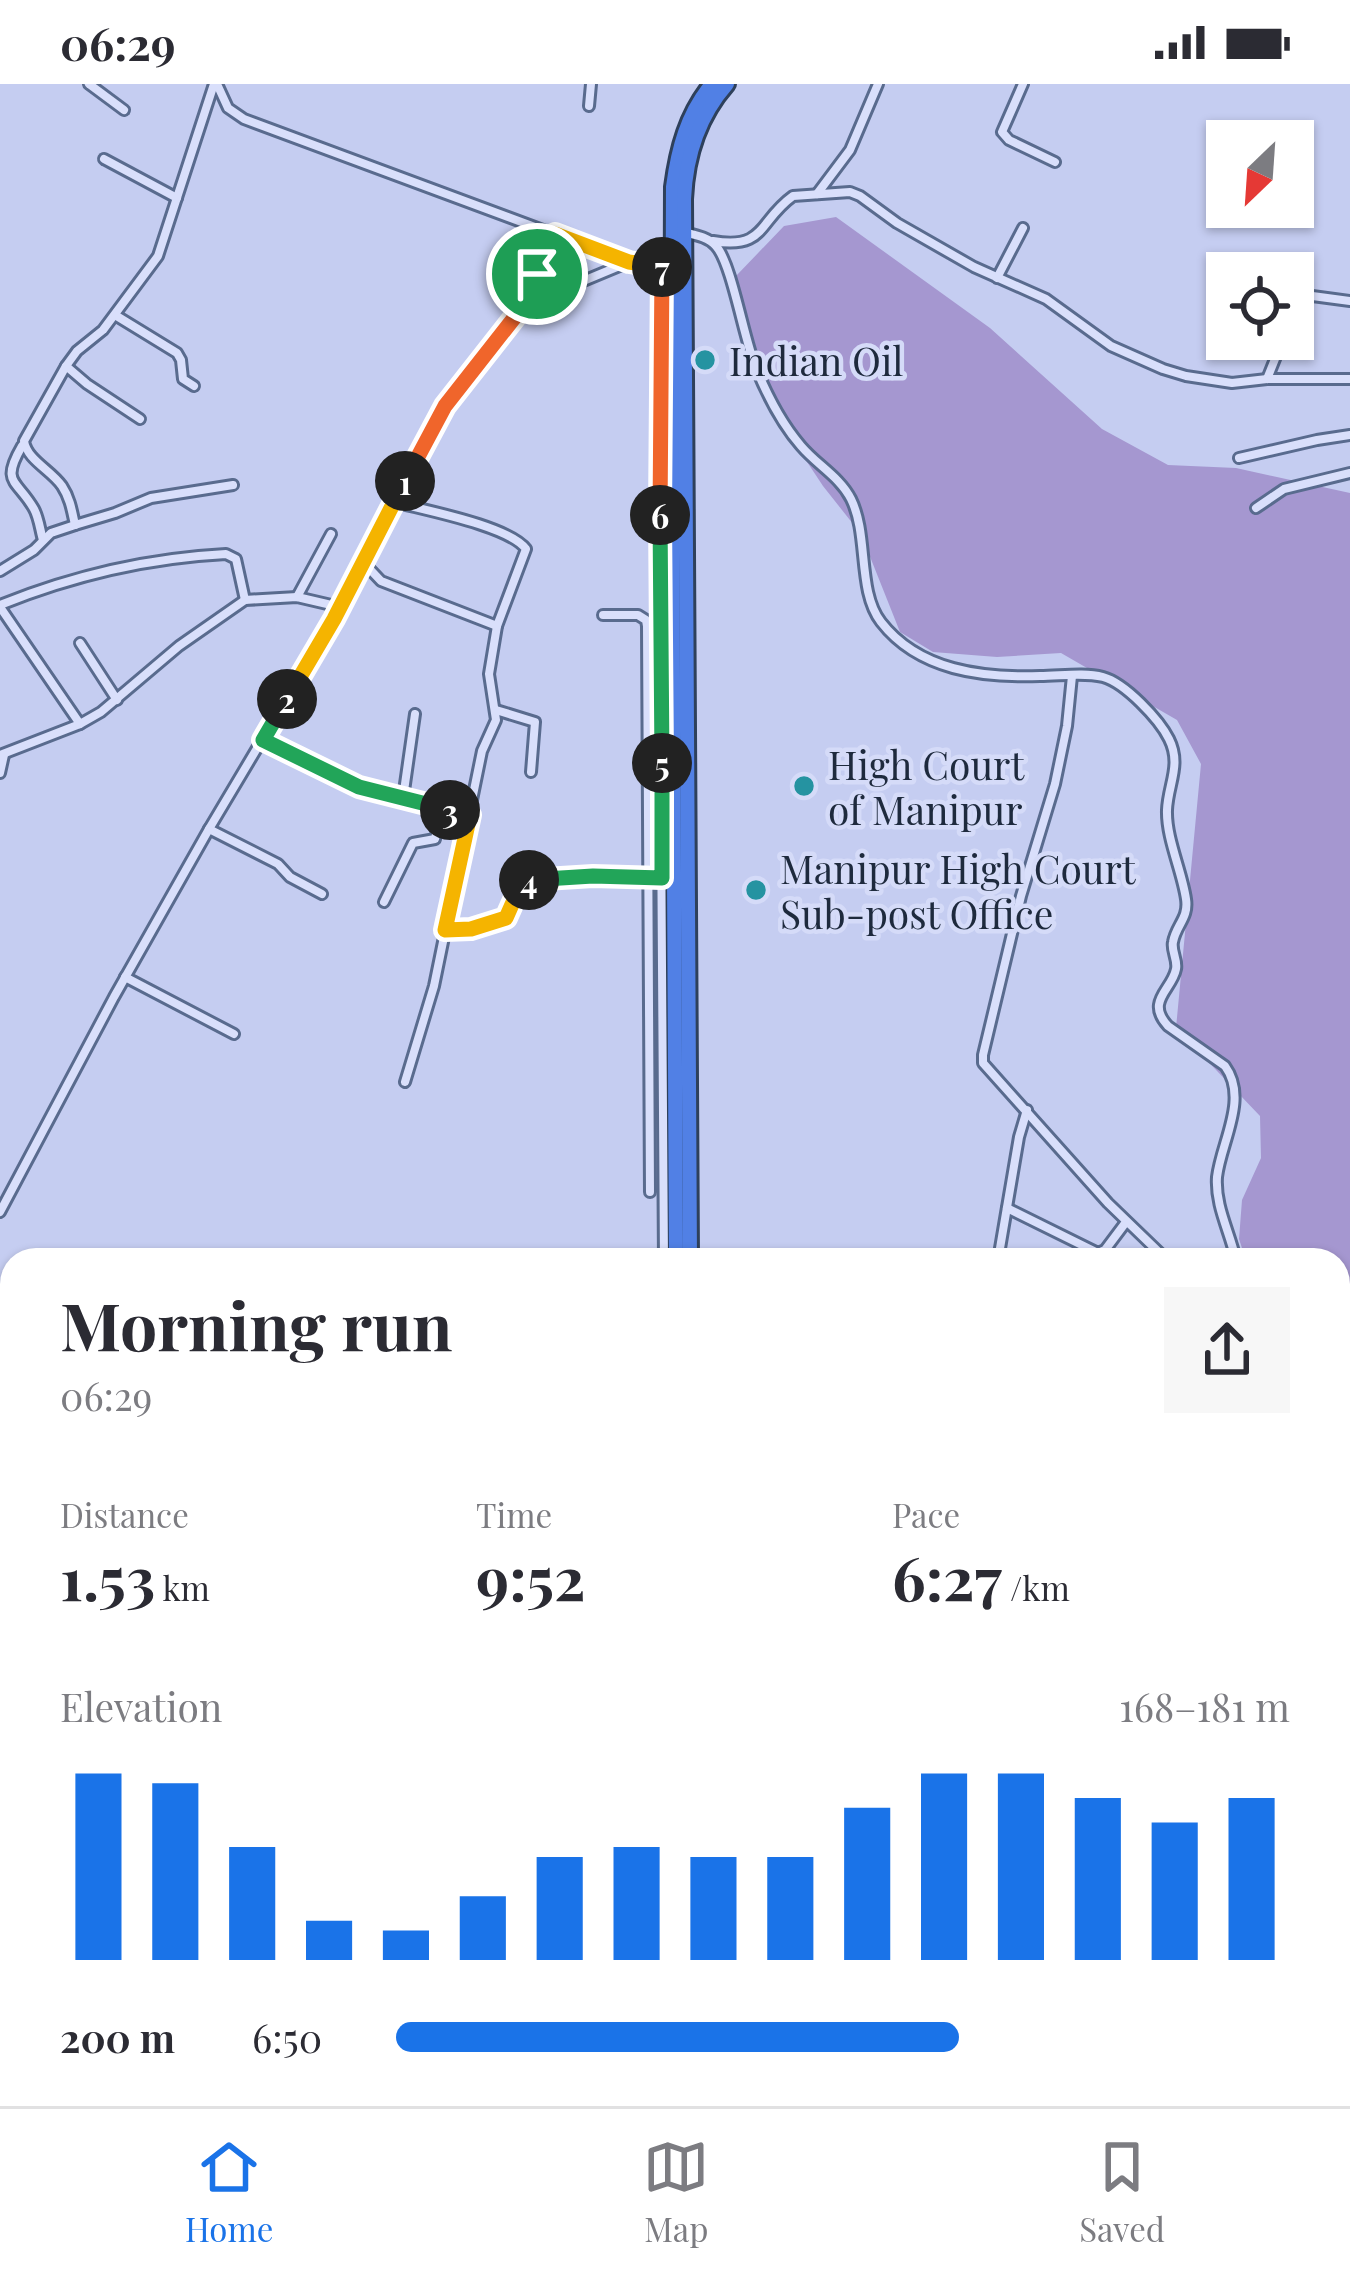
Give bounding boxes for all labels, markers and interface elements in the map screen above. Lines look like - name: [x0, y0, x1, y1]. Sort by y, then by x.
- text: 06:29: [60, 12, 176, 72]
- north arrow: [1206, 120, 1314, 228]
- map controls: [1206, 120, 1314, 360]
- pin: [486, 223, 588, 325]
- pin: 7: [632, 237, 692, 297]
- icon: arrive: [504, 241, 570, 307]
- text: 7: [654, 245, 670, 289]
- button: locate: [1206, 252, 1314, 360]
- place label: Indian Oil: [729, 334, 904, 386]
- marker: Indian Oil: [692, 347, 718, 373]
- pin: 1: [375, 451, 435, 511]
- text: 1: [399, 459, 411, 503]
- pin: 6: [630, 485, 690, 545]
- text: 6: [651, 493, 669, 537]
- pin: 2: [257, 669, 317, 729]
- text: 2: [278, 677, 296, 721]
- pin: 5: [632, 733, 692, 793]
- place label: High Court of Manipur: [828, 738, 1025, 835]
- text: 5: [654, 741, 670, 785]
- marker: High Court of Manipur: [791, 773, 817, 799]
- pin: 3: [420, 780, 480, 840]
- text: 3: [442, 788, 458, 832]
- place label: Manipur High Court Sub-post Office: [780, 842, 1137, 939]
- pin: 4: [499, 850, 559, 910]
- text: 4: [520, 858, 538, 902]
- marker: Manipur High Court Sub-post Office: [743, 877, 769, 903]
- text: Morning run: [60, 1280, 453, 1368]
- button: share: [1164, 1287, 1290, 1413]
- text: 06:29: [60, 1369, 152, 1421]
- text: Distance: [60, 1492, 189, 1536]
- text: Time: [476, 1492, 552, 1536]
- text: Pace: [892, 1492, 960, 1536]
- text: 1.53: [60, 1536, 155, 1616]
- text: 9:52: [476, 1536, 586, 1616]
- text: 6:27: [892, 1536, 1002, 1616]
- text: km: [155, 1565, 210, 1609]
- text: /km: [1002, 1565, 1070, 1609]
- text: Elevation: [60, 1680, 222, 1732]
- text: 168–181 m: [1119, 1680, 1290, 1732]
- text: 200 m: [60, 2011, 175, 2063]
- text: 6:50: [252, 2011, 322, 2063]
- tab: Home: [185, 2134, 273, 2250]
- tab: Map: [643, 2134, 709, 2250]
- tab: Saved: [1079, 2134, 1165, 2250]

